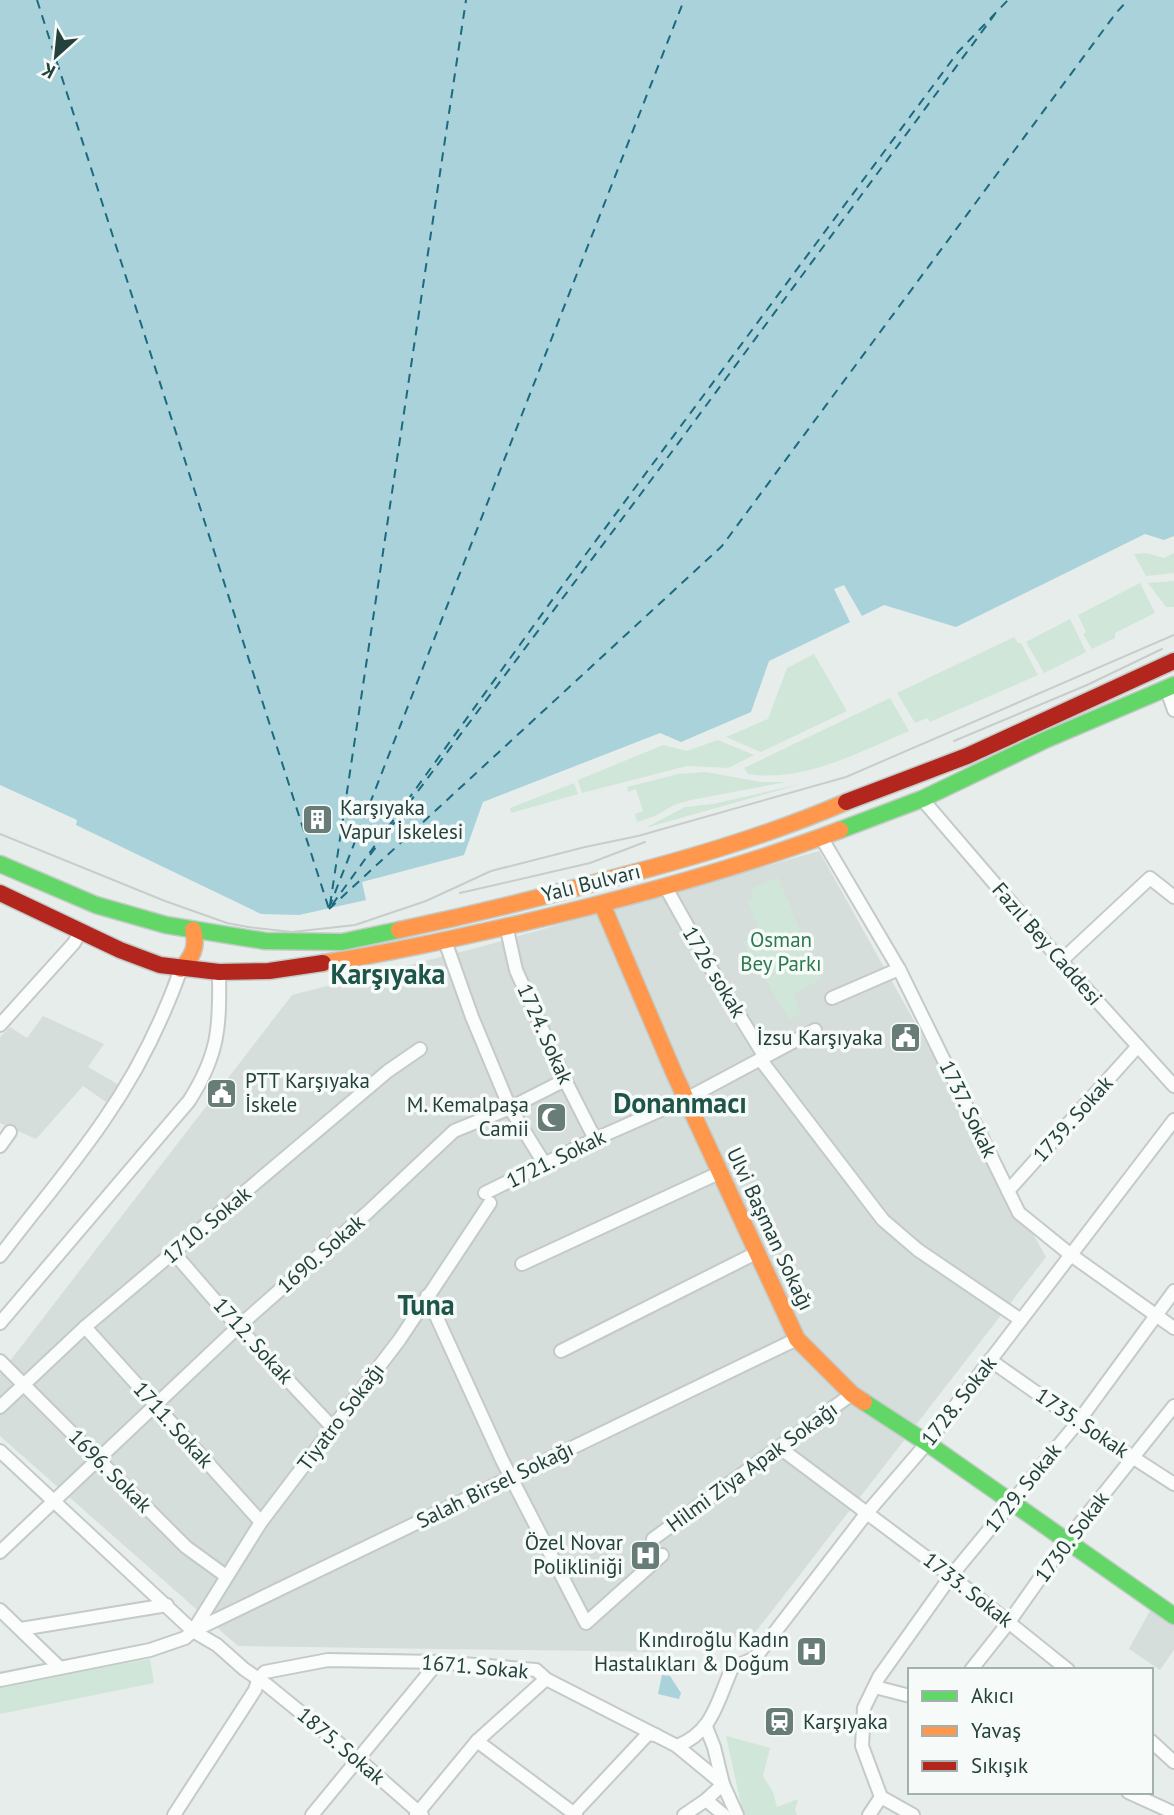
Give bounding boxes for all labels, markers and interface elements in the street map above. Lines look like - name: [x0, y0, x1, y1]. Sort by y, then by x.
- north arrow: [21, 21, 91, 91]
- text: K: [37, 58, 59, 85]
- place label: Karşıyaka Vapur İskelesi: [339, 794, 463, 845]
- building icon: Karşıyaka Vapur İskelesi: [300, 803, 334, 837]
- street label: Yalı Bulvarı: [539, 857, 643, 908]
- street label: Fazıl Bey Caddesi: [986, 876, 1108, 1011]
- street label: 1726 sokak: [677, 921, 752, 1022]
- park label: Osman Bey Parkı: [740, 926, 822, 977]
- district label: Karşıyaka: [331, 955, 445, 992]
- street label: 1724. Sokak: [511, 979, 580, 1088]
- public building icon: İzsu Karşıyaka: [889, 1021, 923, 1055]
- place label: İzsu Karşıyaka: [757, 1024, 883, 1051]
- street label: 1737. Sokak: [933, 1056, 1004, 1162]
- place label: PTT Karşıyaka İskele: [245, 1067, 370, 1118]
- street label: 1739. Sokak: [1027, 1070, 1119, 1168]
- public building icon: PTT Karşıyaka İskele: [205, 1076, 239, 1110]
- district label: Donanmacı: [613, 1084, 747, 1121]
- place label: M. Kemalpaşa Camii: [407, 1091, 529, 1142]
- mosque icon: M. Kemalpaşa Camii: [535, 1100, 569, 1134]
- street label: 1721. Sokak: [502, 1123, 610, 1194]
- street label: Ulvi Başman Sokağı: [721, 1143, 820, 1315]
- street label: 1710. Sokak: [157, 1180, 256, 1269]
- street label: 1690. Sokak: [271, 1208, 370, 1299]
- district label: Tuna: [397, 1286, 455, 1323]
- street label: 1712. Sokak: [207, 1292, 299, 1390]
- street label: 1728. Sokak: [915, 1350, 1002, 1451]
- street label: Tiyatro Sokağı: [291, 1357, 390, 1476]
- street label: 1711. Sokak: [127, 1376, 219, 1474]
- street label: 1735. Sokak: [1030, 1381, 1134, 1464]
- street label: Hilmi Ziya Apak Sokağı: [661, 1395, 842, 1538]
- street label: 1696. Sokak: [63, 1423, 158, 1518]
- street label: Salah Birsel Sokağı: [412, 1435, 578, 1534]
- street label: 1729. Sokak: [978, 1438, 1067, 1538]
- street label: 1730. Sokak: [1029, 1486, 1115, 1588]
- place label: Özel Novar Polikliniği: [525, 1529, 623, 1580]
- hospital icon: Özel Novar Polikliniği: [629, 1538, 663, 1572]
- street label: 1733. Sokak: [918, 1546, 1019, 1633]
- place label: Kındıroğlu Kadın Hastalıkları & Doğum: [594, 1626, 789, 1677]
- hospital icon: Kındıroğlu Kadın Hastalıkları & Doğum: [795, 1635, 829, 1669]
- street label: 1671. Sokak: [420, 1648, 530, 1685]
- legend: [908, 1668, 1153, 1794]
- text: Akıcı: [971, 1682, 1014, 1709]
- street label: 1875. Sokak: [292, 1701, 391, 1790]
- station icon: Karşıyaka: [763, 1705, 797, 1739]
- place label: Karşıyaka: [803, 1708, 888, 1735]
- text: Yavaş: [971, 1717, 1021, 1744]
- text: Sıkışık: [971, 1752, 1028, 1779]

